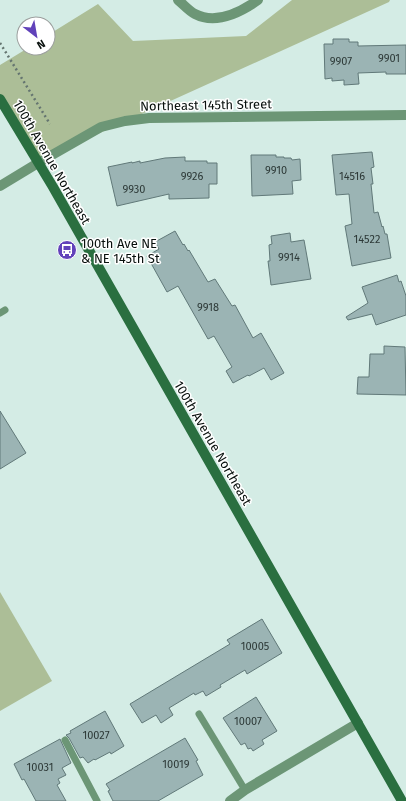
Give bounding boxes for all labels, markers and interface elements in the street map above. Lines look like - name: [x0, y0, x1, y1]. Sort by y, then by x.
- north arrow: [16, 16, 56, 56]
- text: N: [34, 37, 47, 52]
- house number: 9901: [378, 52, 400, 65]
- house number: 9907: [330, 55, 352, 68]
- street label: Northeast 145th Street: [140, 96, 272, 114]
- street label: 100th Avenue Northeast: [10, 97, 94, 227]
- house number: 9910: [265, 164, 287, 177]
- house number: 9926: [181, 170, 203, 183]
- house number: 14516: [339, 170, 365, 183]
- house number: 9930: [123, 183, 145, 196]
- house number: 14522: [354, 233, 380, 246]
- place label: 100th Ave NE & NE 145th St: [81, 236, 160, 266]
- bus stop icon: 100th Ave NE & NE 145th St: [56, 239, 78, 261]
- house number: 9914: [278, 251, 300, 264]
- house number: 9918: [197, 301, 219, 314]
- street label: 100th Avenue Northeast: [171, 378, 255, 508]
- house number: 10005: [241, 640, 270, 653]
- house number: 10007: [234, 715, 262, 728]
- house number: 10027: [82, 729, 110, 742]
- house number: 10019: [162, 758, 190, 771]
- house number: 10031: [27, 761, 53, 774]

